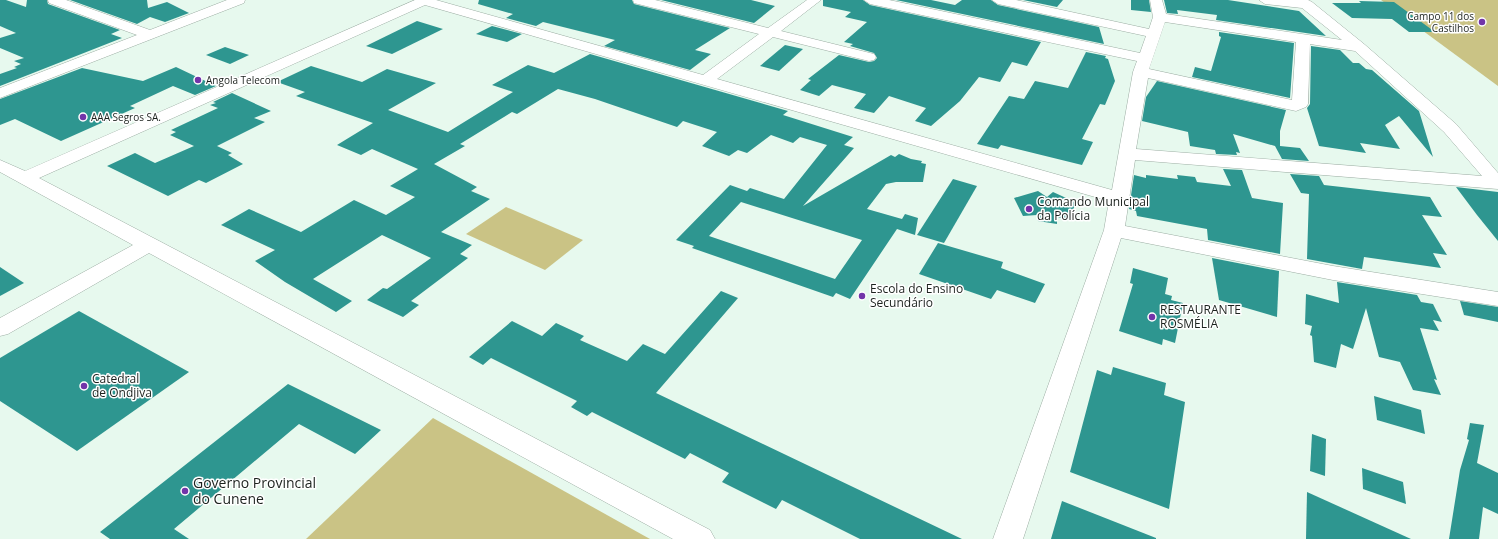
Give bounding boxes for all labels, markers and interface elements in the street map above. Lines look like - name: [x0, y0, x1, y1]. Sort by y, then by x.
- place label: Campo 11 dos Castilhos: [1407, 9, 1474, 35]
- marker: Campo 11 dos Castilhos: [1477, 17, 1487, 27]
- place label: Angola Telecom: [206, 73, 280, 87]
- marker: Angola Telecom: [193, 75, 203, 85]
- place label: AAA Segros SA.: [91, 110, 161, 124]
- marker: AAA Segros SA.: [78, 112, 88, 122]
- place label: Comando Municipal da Polícia: [1037, 193, 1149, 224]
- marker: Comando Municipal da Polícia: [1024, 204, 1034, 214]
- place label: Escola do Ensino Secundário: [870, 280, 963, 311]
- marker: Escola do Ensino Secundário: [857, 291, 867, 301]
- place label: RESTAURANTE ROSMÉLIA: [1160, 301, 1241, 332]
- marker: RESTAURANTE ROSMÉLIA: [1147, 312, 1157, 322]
- place label: Catedral de Ondjiva: [92, 370, 152, 401]
- marker: Catedral de Ondjiva: [79, 381, 89, 391]
- place label: Governo Provincial do Cunene: [193, 473, 316, 508]
- marker: Governo Provincial do Cunene: [180, 486, 190, 496]

